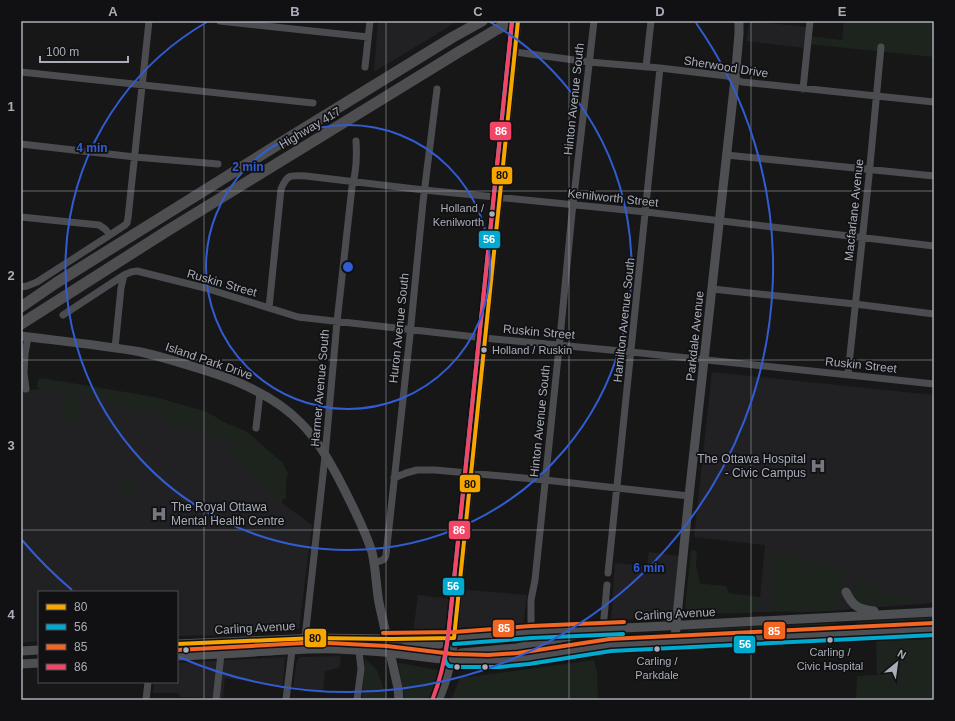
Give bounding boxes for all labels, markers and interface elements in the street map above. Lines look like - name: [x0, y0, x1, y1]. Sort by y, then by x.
- text: A: [108, 4, 118, 19]
- text: B: [290, 4, 300, 19]
- text: C: [473, 4, 483, 19]
- text: D: [655, 4, 665, 19]
- text: E: [838, 4, 847, 19]
- scale bar: [40, 38, 128, 64]
- street label: Hinton Avenue South: [561, 42, 587, 156]
- text: 100 m: [46, 45, 79, 59]
- street label: Sherwood Drive: [683, 53, 770, 81]
- text: 1: [7, 99, 15, 114]
- street label: Highway 417: [277, 104, 344, 152]
- line badge: 86: [489, 121, 512, 141]
- text: 86: [495, 125, 507, 137]
- text: 4 min: [76, 141, 108, 155]
- street label: Macfarlane Avenue: [842, 158, 866, 262]
- text: 2 min: [232, 160, 264, 174]
- line badge: 80: [491, 166, 513, 185]
- text: 80: [496, 169, 508, 181]
- street label: Kenilworth Street: [567, 186, 660, 210]
- place label: Holland / Kenilworth: [433, 202, 485, 228]
- marker: Holland / Kenilworth: [487, 209, 497, 219]
- line badge: 56: [478, 230, 501, 249]
- text: 56: [483, 233, 495, 245]
- street label: Hamilton Avenue South: [610, 257, 638, 383]
- centre of rings: [341, 260, 355, 274]
- street label: Ruskin Street: [185, 266, 259, 300]
- text: 2: [7, 268, 15, 283]
- street label: Huron Avenue South: [386, 272, 412, 384]
- street label: Parkdale Avenue: [683, 290, 707, 382]
- street label: Ruskin Street: [503, 322, 576, 342]
- street label: Harmer Avenue South: [308, 329, 332, 447]
- street label: Island Park Drive: [164, 340, 255, 383]
- place label: Holland / Ruskin: [492, 344, 572, 356]
- marker: Holland / Ruskin: [479, 345, 489, 355]
- street label: Ruskin Street: [824, 354, 898, 376]
- street label: Hinton Avenue South: [527, 364, 553, 478]
- text: 3: [7, 438, 15, 453]
- place label: The Ottawa Hospital - Civic Campus: [697, 452, 806, 480]
- hospital icon: The Ottawa Hospital - Civic Campus: [809, 457, 827, 475]
- line badge: 80: [459, 474, 481, 493]
- text: 80: [464, 478, 476, 490]
- place label: The Royal Ottawa Mental Health Centre: [171, 500, 285, 528]
- hospital icon: The Royal Ottawa Mental Health Centre: [150, 505, 168, 523]
- line badge: 86: [448, 520, 471, 540]
- text: 86: [453, 524, 465, 536]
- text: 6 min: [633, 561, 665, 575]
- line badge: 56: [442, 577, 465, 596]
- text: 56: [447, 580, 459, 592]
- legend: [38, 591, 178, 683]
- text: 80: [74, 600, 88, 614]
- street label: Carling Avenue: [634, 605, 716, 623]
- text: 4: [7, 607, 15, 622]
- street label: Carling Avenue: [214, 619, 296, 637]
- line badge: 85: [492, 619, 515, 638]
- text: 56: [74, 620, 88, 634]
- line badge: 85: [763, 621, 786, 640]
- text: 85: [498, 622, 510, 634]
- text: 85: [768, 625, 780, 637]
- line badge: 80: [304, 628, 327, 648]
- text: 80: [309, 632, 321, 644]
- line badge: 56: [733, 635, 756, 654]
- marker: Carling / Civic Hospital: [825, 635, 835, 645]
- text: 56: [739, 638, 751, 650]
- text: 85: [74, 640, 88, 654]
- north arrow: [877, 643, 917, 683]
- marker: Carling / Parkdale: [652, 644, 662, 654]
- unlabelled marker: [181, 645, 191, 655]
- place label: Carling / Civic Hospital: [797, 646, 863, 672]
- text: N: [895, 647, 908, 661]
- place label: Carling / Parkdale: [635, 655, 679, 681]
- text: 86: [74, 660, 88, 674]
- unlabelled marker: [452, 662, 462, 672]
- unlabelled marker: [480, 662, 490, 672]

